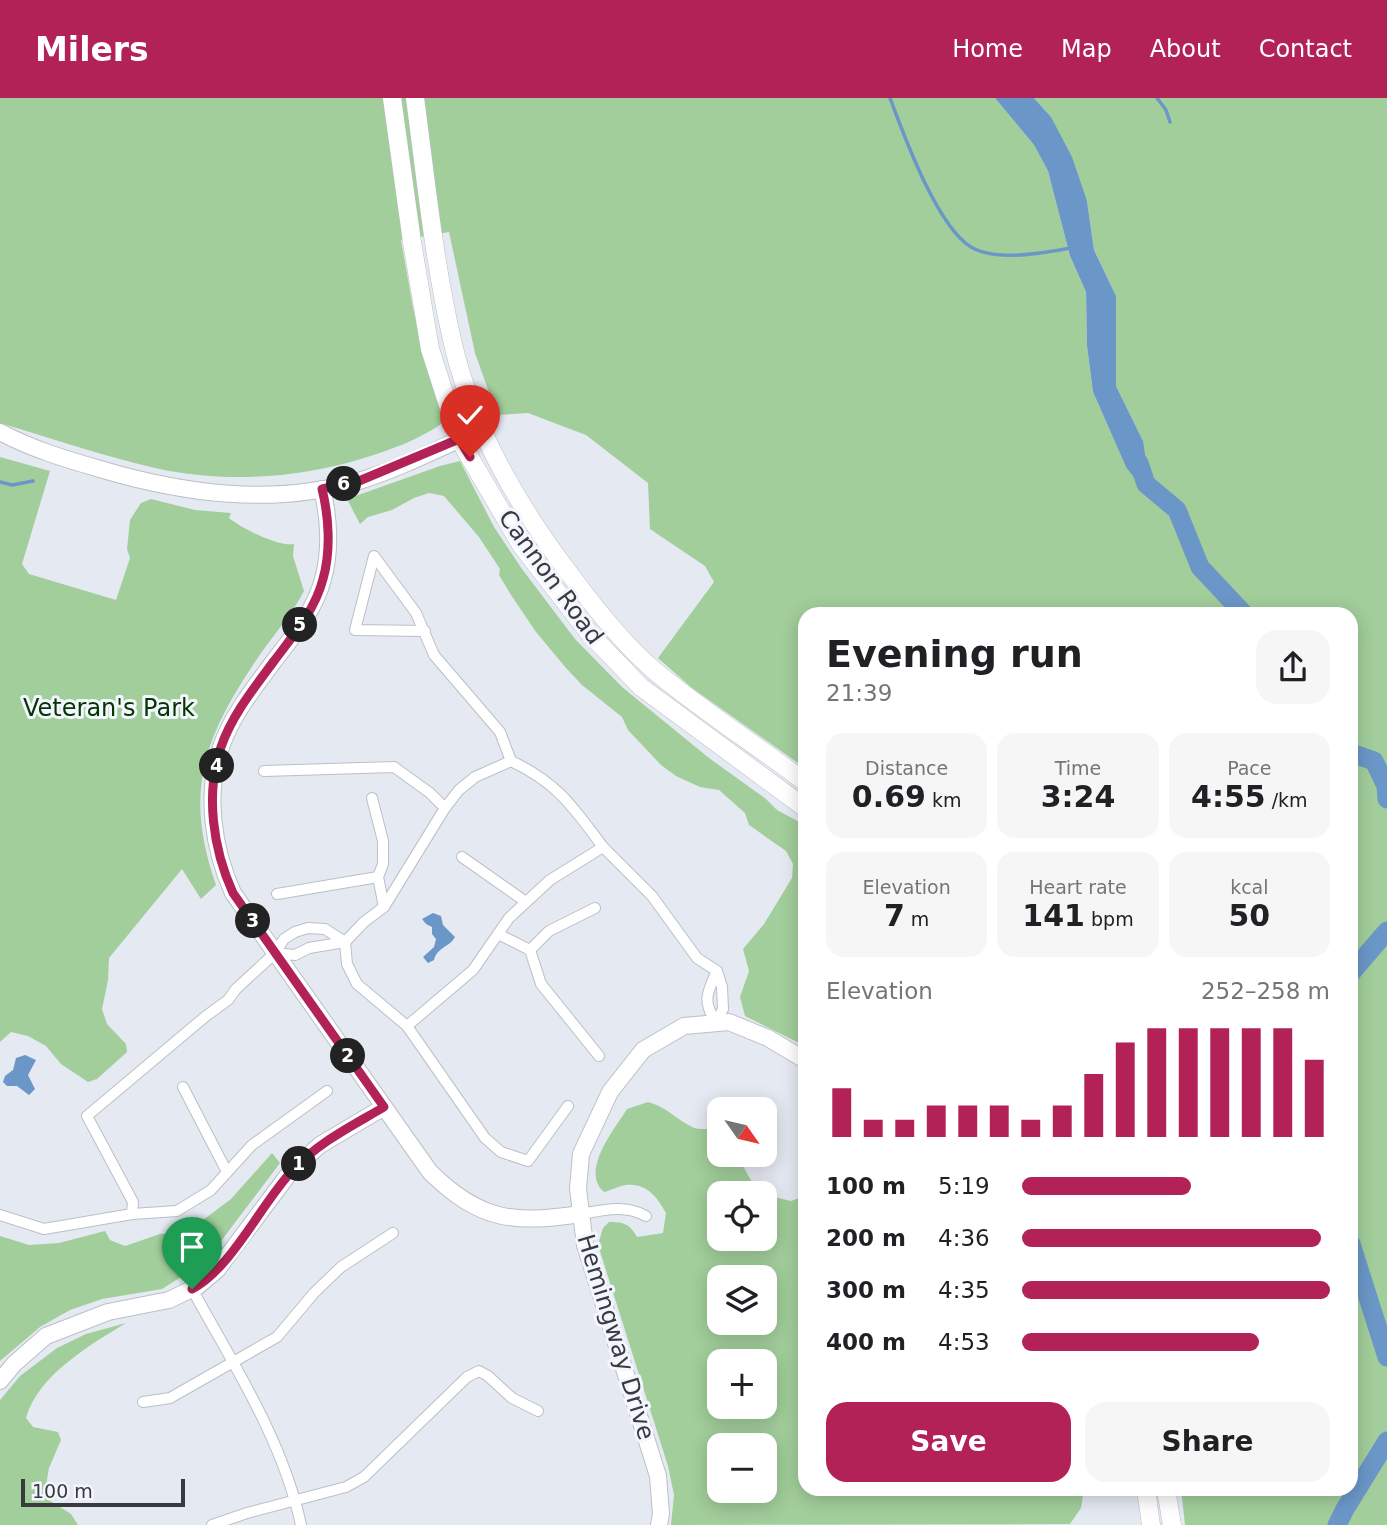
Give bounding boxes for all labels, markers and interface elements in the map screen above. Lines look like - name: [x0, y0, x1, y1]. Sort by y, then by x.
- text: Milers: [35, 30, 149, 69]
- text: Home: [952, 35, 1023, 63]
- text: Map: [1061, 35, 1112, 63]
- text: About: [1150, 35, 1221, 63]
- text: Contact: [1259, 35, 1352, 63]
- pin: [440, 385, 500, 457]
- icon: check: [451, 396, 489, 434]
- pin: 6: [326, 466, 362, 502]
- text: 6: [337, 472, 350, 494]
- street label: Cannon Road: [493, 504, 609, 650]
- pin: 5: [282, 608, 318, 642]
- text: 5: [293, 613, 306, 635]
- button: share: [1256, 630, 1330, 704]
- text: Evening run: [826, 632, 1083, 676]
- text: 21:39: [826, 680, 892, 706]
- park label: Veteran's Park: [23, 694, 195, 722]
- pin: 4: [200, 748, 234, 784]
- text: 4: [210, 754, 223, 776]
- text: Distance: [865, 757, 948, 779]
- text: Time: [1055, 757, 1101, 779]
- text: Pace: [1227, 757, 1272, 779]
- text: 0.69: [852, 779, 926, 814]
- text: 3:24: [1041, 779, 1115, 814]
- text: 4:55: [1191, 779, 1266, 814]
- text: km: [926, 789, 961, 811]
- text: /km: [1266, 789, 1308, 811]
- text: Elevation: [863, 876, 951, 898]
- text: Heart rate: [1029, 876, 1127, 898]
- text: kcal: [1230, 876, 1269, 898]
- text: 7: [884, 898, 905, 933]
- text: 141: [1022, 898, 1085, 933]
- text: 50: [1228, 898, 1270, 933]
- pin: 3: [236, 904, 270, 938]
- text: m: [905, 908, 929, 930]
- text: bpm: [1085, 908, 1134, 930]
- text: 3: [246, 909, 259, 931]
- text: Elevation: [826, 978, 933, 1004]
- text: 252–258 m: [1201, 978, 1330, 1004]
- pin: 2: [330, 1038, 366, 1074]
- text: 2: [341, 1044, 354, 1066]
- north arrow: [707, 1097, 777, 1167]
- map controls: [707, 1097, 777, 1503]
- pin: 1: [282, 1146, 316, 1182]
- text: 1: [292, 1152, 305, 1174]
- text: 100 m: [826, 1173, 906, 1199]
- text: 5:19: [938, 1173, 990, 1199]
- button: locate: [707, 1181, 777, 1251]
- pin: [162, 1217, 222, 1289]
- text: 200 m: [826, 1225, 906, 1251]
- text: 4:36: [938, 1225, 990, 1251]
- icon: arrive: [173, 1228, 211, 1266]
- street label: Hemingway Drive: [571, 1231, 661, 1443]
- button: layers: [707, 1265, 777, 1335]
- text: 300 m: [826, 1277, 906, 1303]
- text: 4:35: [938, 1277, 990, 1303]
- text: 400 m: [826, 1329, 906, 1355]
- text: 4:53: [938, 1329, 990, 1355]
- button: +: [707, 1349, 777, 1419]
- button: Save: [826, 1402, 1071, 1482]
- button: Share: [1085, 1402, 1330, 1482]
- button: −: [707, 1433, 777, 1503]
- scale bar: [21, 1476, 186, 1508]
- text: 100 m: [32, 1480, 93, 1502]

